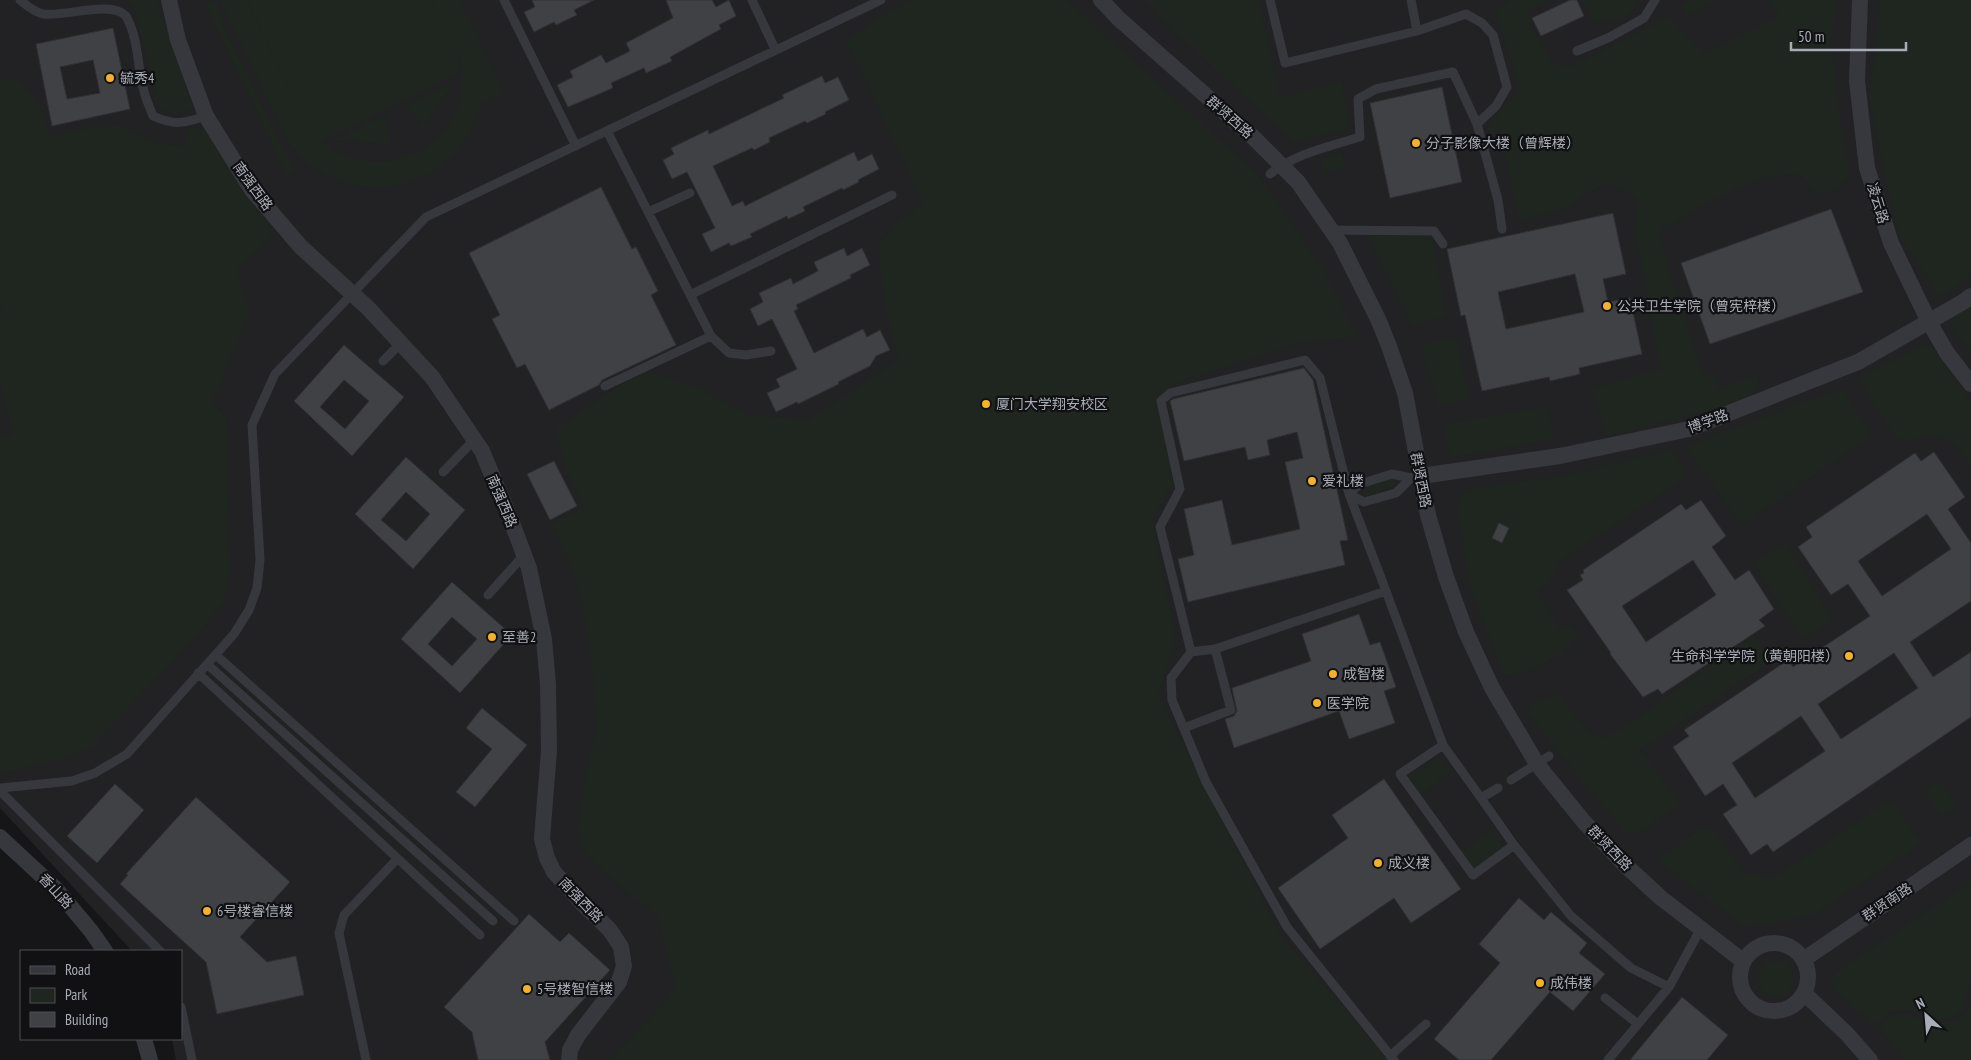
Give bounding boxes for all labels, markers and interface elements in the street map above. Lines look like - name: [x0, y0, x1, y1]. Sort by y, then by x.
- scale bar: [1791, 20, 1906, 52]
- text: 50 m: [1798, 27, 1824, 46]
- place label: 毓秀4: [120, 69, 155, 87]
- marker: 毓秀4: [104, 72, 116, 84]
- street label: 群贤西路: [1203, 92, 1257, 142]
- place label: 分子影像大楼（曾辉楼）: [1426, 134, 1580, 152]
- marker: 分子影像大楼（曾辉楼）: [1410, 137, 1422, 149]
- street label: 南强西路: [229, 158, 277, 214]
- street label: 凌云路: [1863, 180, 1893, 226]
- place label: 公共卫生学院（曾宪梓楼）: [1617, 297, 1785, 315]
- marker: 公共卫生学院（曾宪梓楼）: [1601, 300, 1613, 312]
- place label: 厦门大学翔安校区: [996, 395, 1108, 413]
- marker: 厦门大学翔安校区: [980, 398, 992, 410]
- street label: 博学路: [1685, 405, 1731, 437]
- street label: 群贤西路: [1407, 451, 1435, 509]
- street label: 南强西路: [483, 472, 521, 530]
- place label: 爱礼楼: [1322, 472, 1364, 490]
- marker: 爱礼楼: [1306, 475, 1318, 487]
- place label: 至善2: [502, 628, 536, 646]
- marker: 至善2: [486, 631, 498, 643]
- place label: 生命科学学院（黄朝阳楼）: [1671, 647, 1839, 665]
- marker: 生命科学学院（黄朝阳楼）: [1843, 650, 1855, 662]
- place label: 成智楼: [1343, 665, 1385, 683]
- marker: 成智楼: [1327, 668, 1339, 680]
- place label: 医学院: [1327, 694, 1369, 712]
- marker: 医学院: [1311, 697, 1323, 709]
- street label: 群贤西路: [1584, 822, 1636, 874]
- place label: 成义楼: [1388, 854, 1430, 872]
- marker: 成义楼: [1372, 857, 1384, 869]
- street label: 香山路: [35, 870, 77, 912]
- street label: 南强西路: [555, 874, 607, 926]
- street label: 群贤南路: [1859, 879, 1915, 925]
- place label: 6号楼睿信楼: [217, 902, 293, 920]
- marker: 6号楼睿信楼: [201, 905, 213, 917]
- legend: [20, 950, 182, 1040]
- text: Road: [65, 960, 91, 979]
- place label: 成伟楼: [1550, 974, 1592, 992]
- marker: 成伟楼: [1534, 977, 1546, 989]
- place label: 5号楼智信楼: [537, 980, 613, 998]
- marker: 5号楼智信楼: [521, 983, 533, 995]
- text: Park: [65, 985, 87, 1004]
- north arrow: [1901, 990, 1951, 1040]
- text: N: [1913, 994, 1928, 1013]
- text: Building: [65, 1010, 108, 1029]

